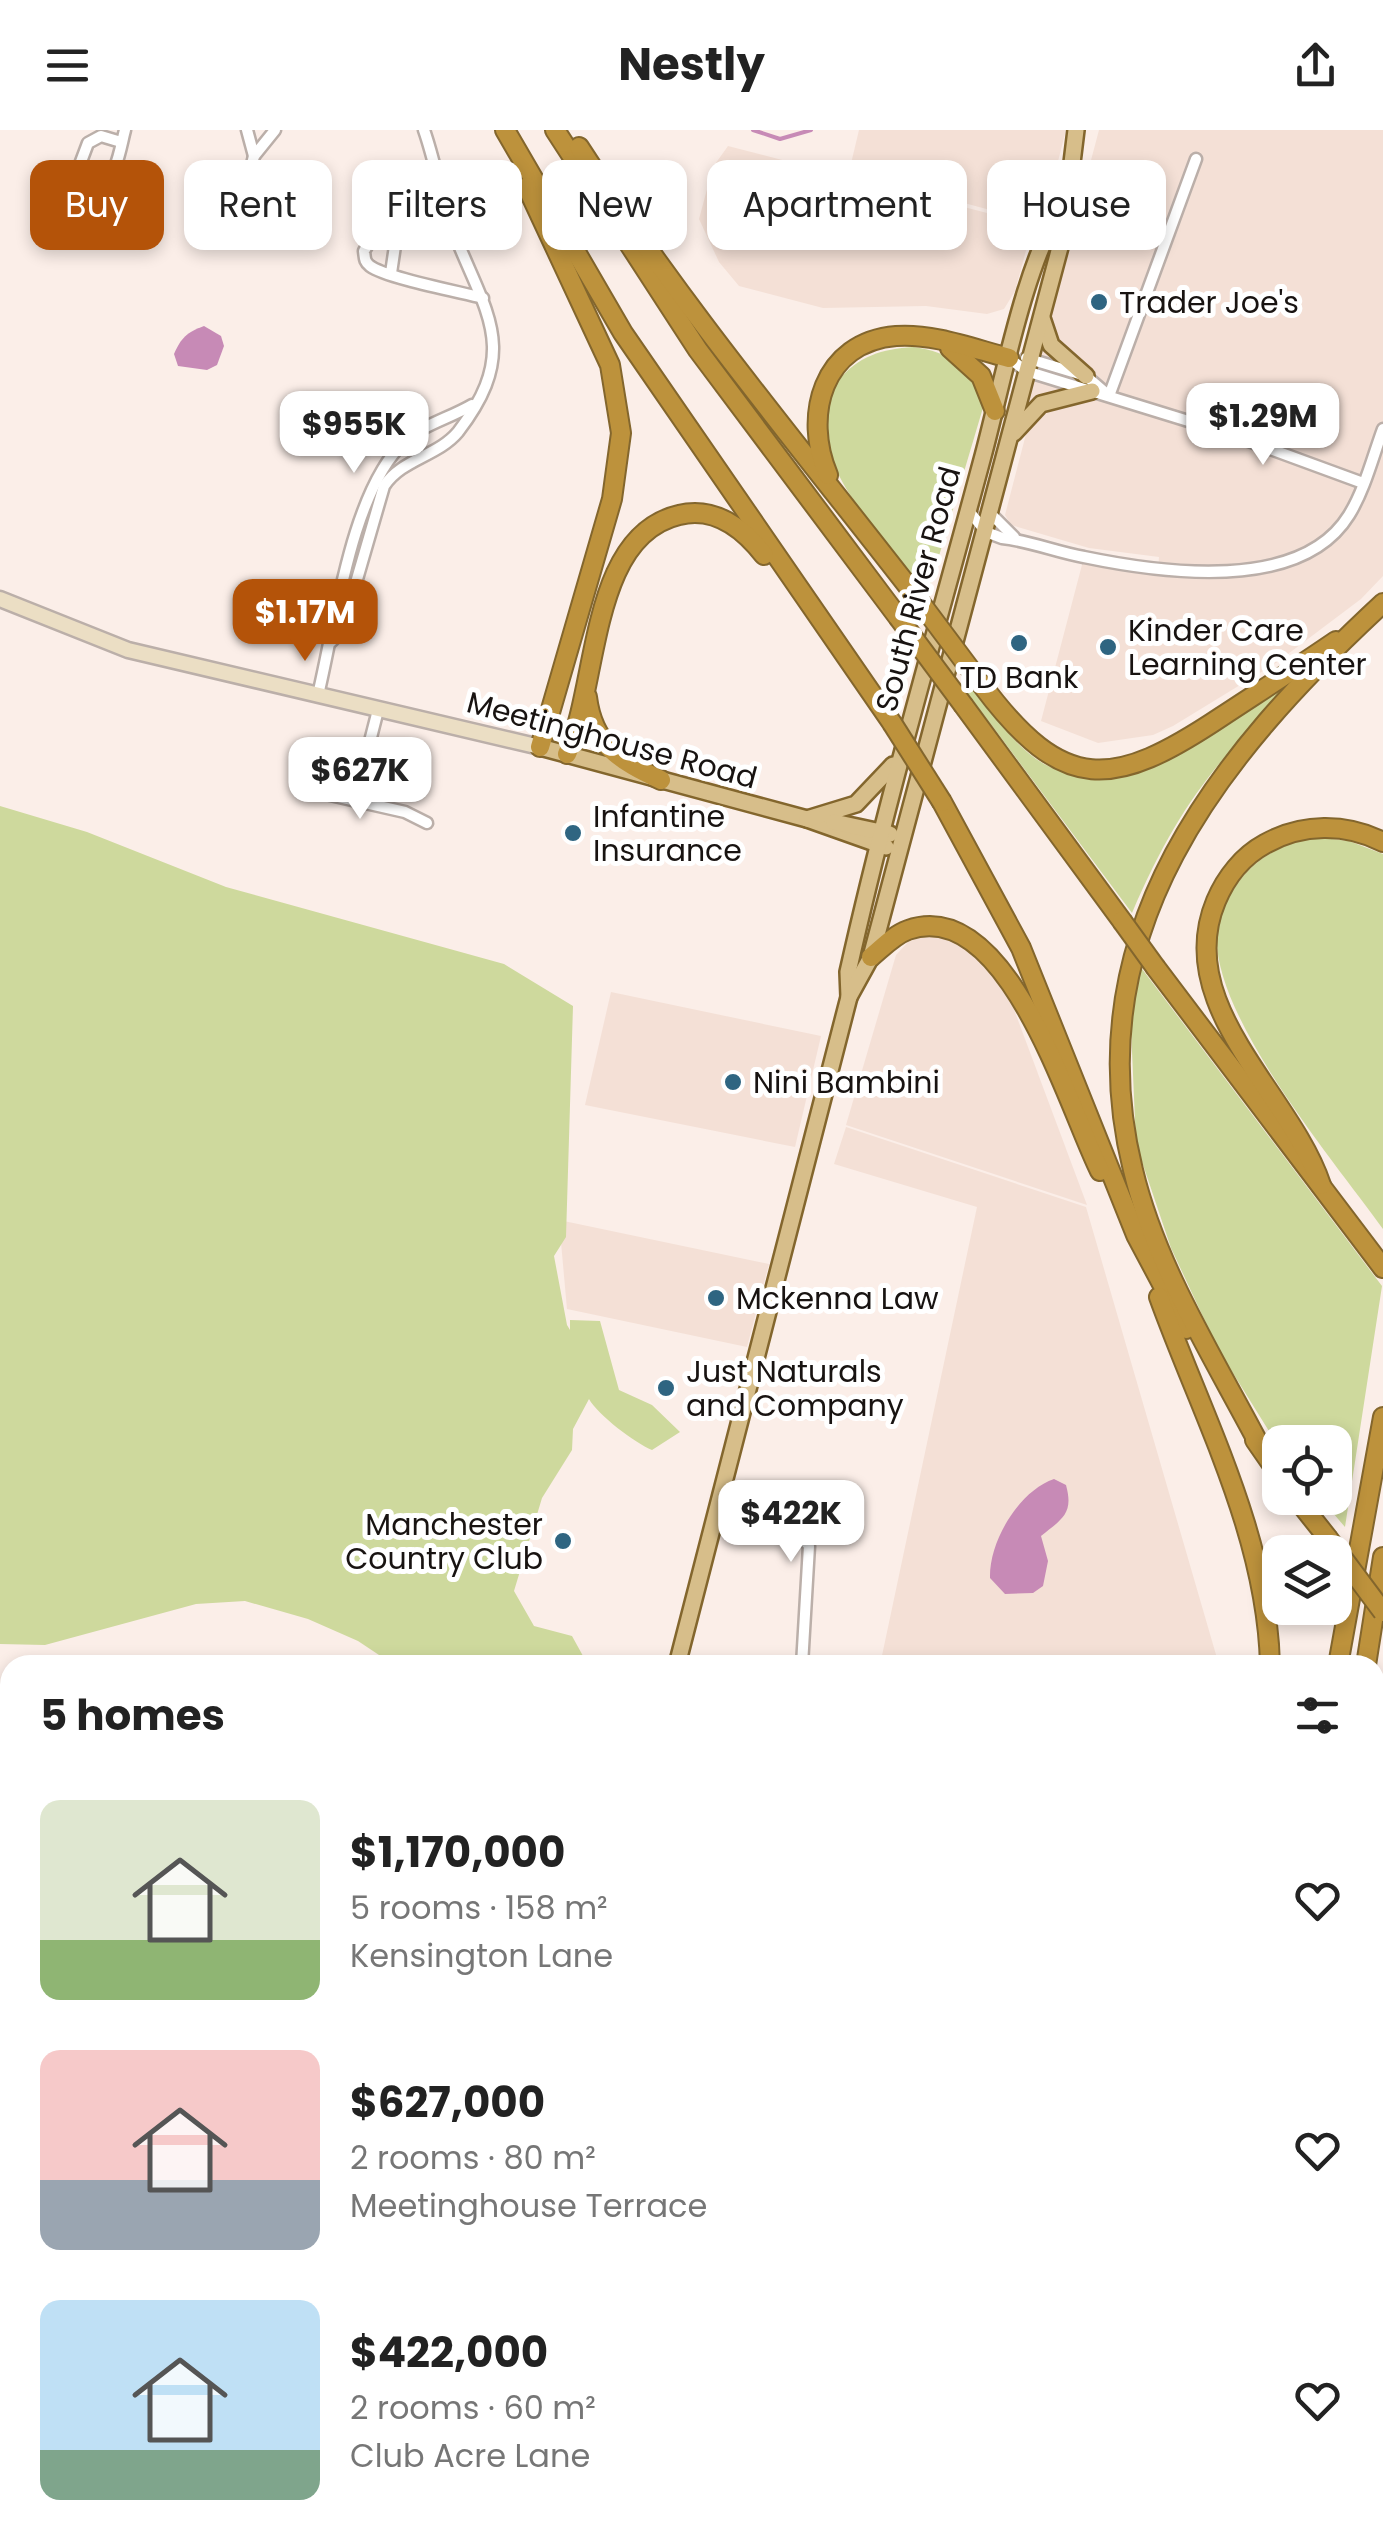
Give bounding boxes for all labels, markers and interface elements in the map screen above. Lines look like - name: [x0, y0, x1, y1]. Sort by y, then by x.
- text: Nestly: [618, 33, 765, 96]
- icon: menu: [40, 38, 95, 93]
- icon: share: [1288, 38, 1343, 93]
- chip: Buy: [30, 160, 164, 250]
- chip: Rent: [184, 160, 332, 250]
- chip: Filters: [352, 160, 522, 250]
- chip: New: [542, 160, 687, 250]
- chip: Apartment: [707, 160, 967, 250]
- chip: House: [987, 160, 1166, 250]
- place label: Trader Joe's: [1119, 281, 1299, 324]
- marker: Trader Joe's: [1088, 291, 1110, 313]
- pin: $1.29M: [1182, 383, 1344, 468]
- pin: $955K: [284, 391, 424, 476]
- text: $1.29M: [1208, 393, 1318, 438]
- text: $955K: [302, 401, 406, 446]
- street label: South River Road: [865, 462, 971, 716]
- pin: $1.17M: [224, 579, 386, 664]
- text: $1.17M: [255, 589, 355, 634]
- place label: Kinder Care Learning Center: [1128, 609, 1367, 686]
- marker: TD Bank: [1008, 632, 1030, 654]
- marker: Kinder Care Learning Center: [1097, 636, 1119, 658]
- place label: TD Bank: [960, 656, 1079, 699]
- street label: Meetinghouse Road: [462, 681, 762, 799]
- pin: $627K: [290, 737, 430, 822]
- text: $627K: [310, 747, 410, 792]
- place label: Infantine Insurance: [593, 795, 742, 872]
- marker: Infantine Insurance: [562, 822, 584, 844]
- place label: Nini Bambini: [753, 1061, 940, 1104]
- marker: Nini Bambini: [722, 1071, 744, 1093]
- place label: Mckenna Law: [736, 1277, 939, 1320]
- marker: Mckenna Law: [705, 1287, 727, 1309]
- place label: Just Naturals and Company: [686, 1350, 904, 1427]
- marker: Just Naturals and Company: [655, 1377, 677, 1399]
- map controls: [1262, 1425, 1352, 1625]
- button: locate: [1262, 1425, 1352, 1515]
- pin: $422K: [721, 1480, 861, 1565]
- text: $422K: [740, 1490, 842, 1535]
- place label: Manchester Country Club: [345, 1503, 543, 1580]
- marker: Manchester Country Club: [552, 1530, 574, 1552]
- button: layers: [1262, 1535, 1352, 1625]
- text: 5 homes: [40, 1686, 225, 1745]
- icon: filters: [1290, 1688, 1345, 1743]
- text: $1,170,000: [350, 1823, 565, 1882]
- icon: home: [120, 1840, 240, 1960]
- icon: heart: [1290, 1873, 1345, 1928]
- text: 5 rooms · 158 m²: [350, 1885, 608, 1930]
- text: Kensington Lane: [350, 1933, 613, 1978]
- text: $627,000: [350, 2073, 545, 2132]
- icon: home: [120, 2090, 240, 2210]
- icon: heart: [1290, 2123, 1345, 2178]
- text: 2 rooms · 80 m²: [350, 2135, 596, 2180]
- text: Meetinghouse Terrace: [350, 2183, 707, 2228]
- text: $422,000: [350, 2323, 548, 2382]
- icon: home: [120, 2340, 240, 2460]
- icon: heart: [1290, 2373, 1345, 2428]
- text: 2 rooms · 60 m²: [350, 2385, 596, 2430]
- text: Club Acre Lane: [350, 2433, 590, 2478]

